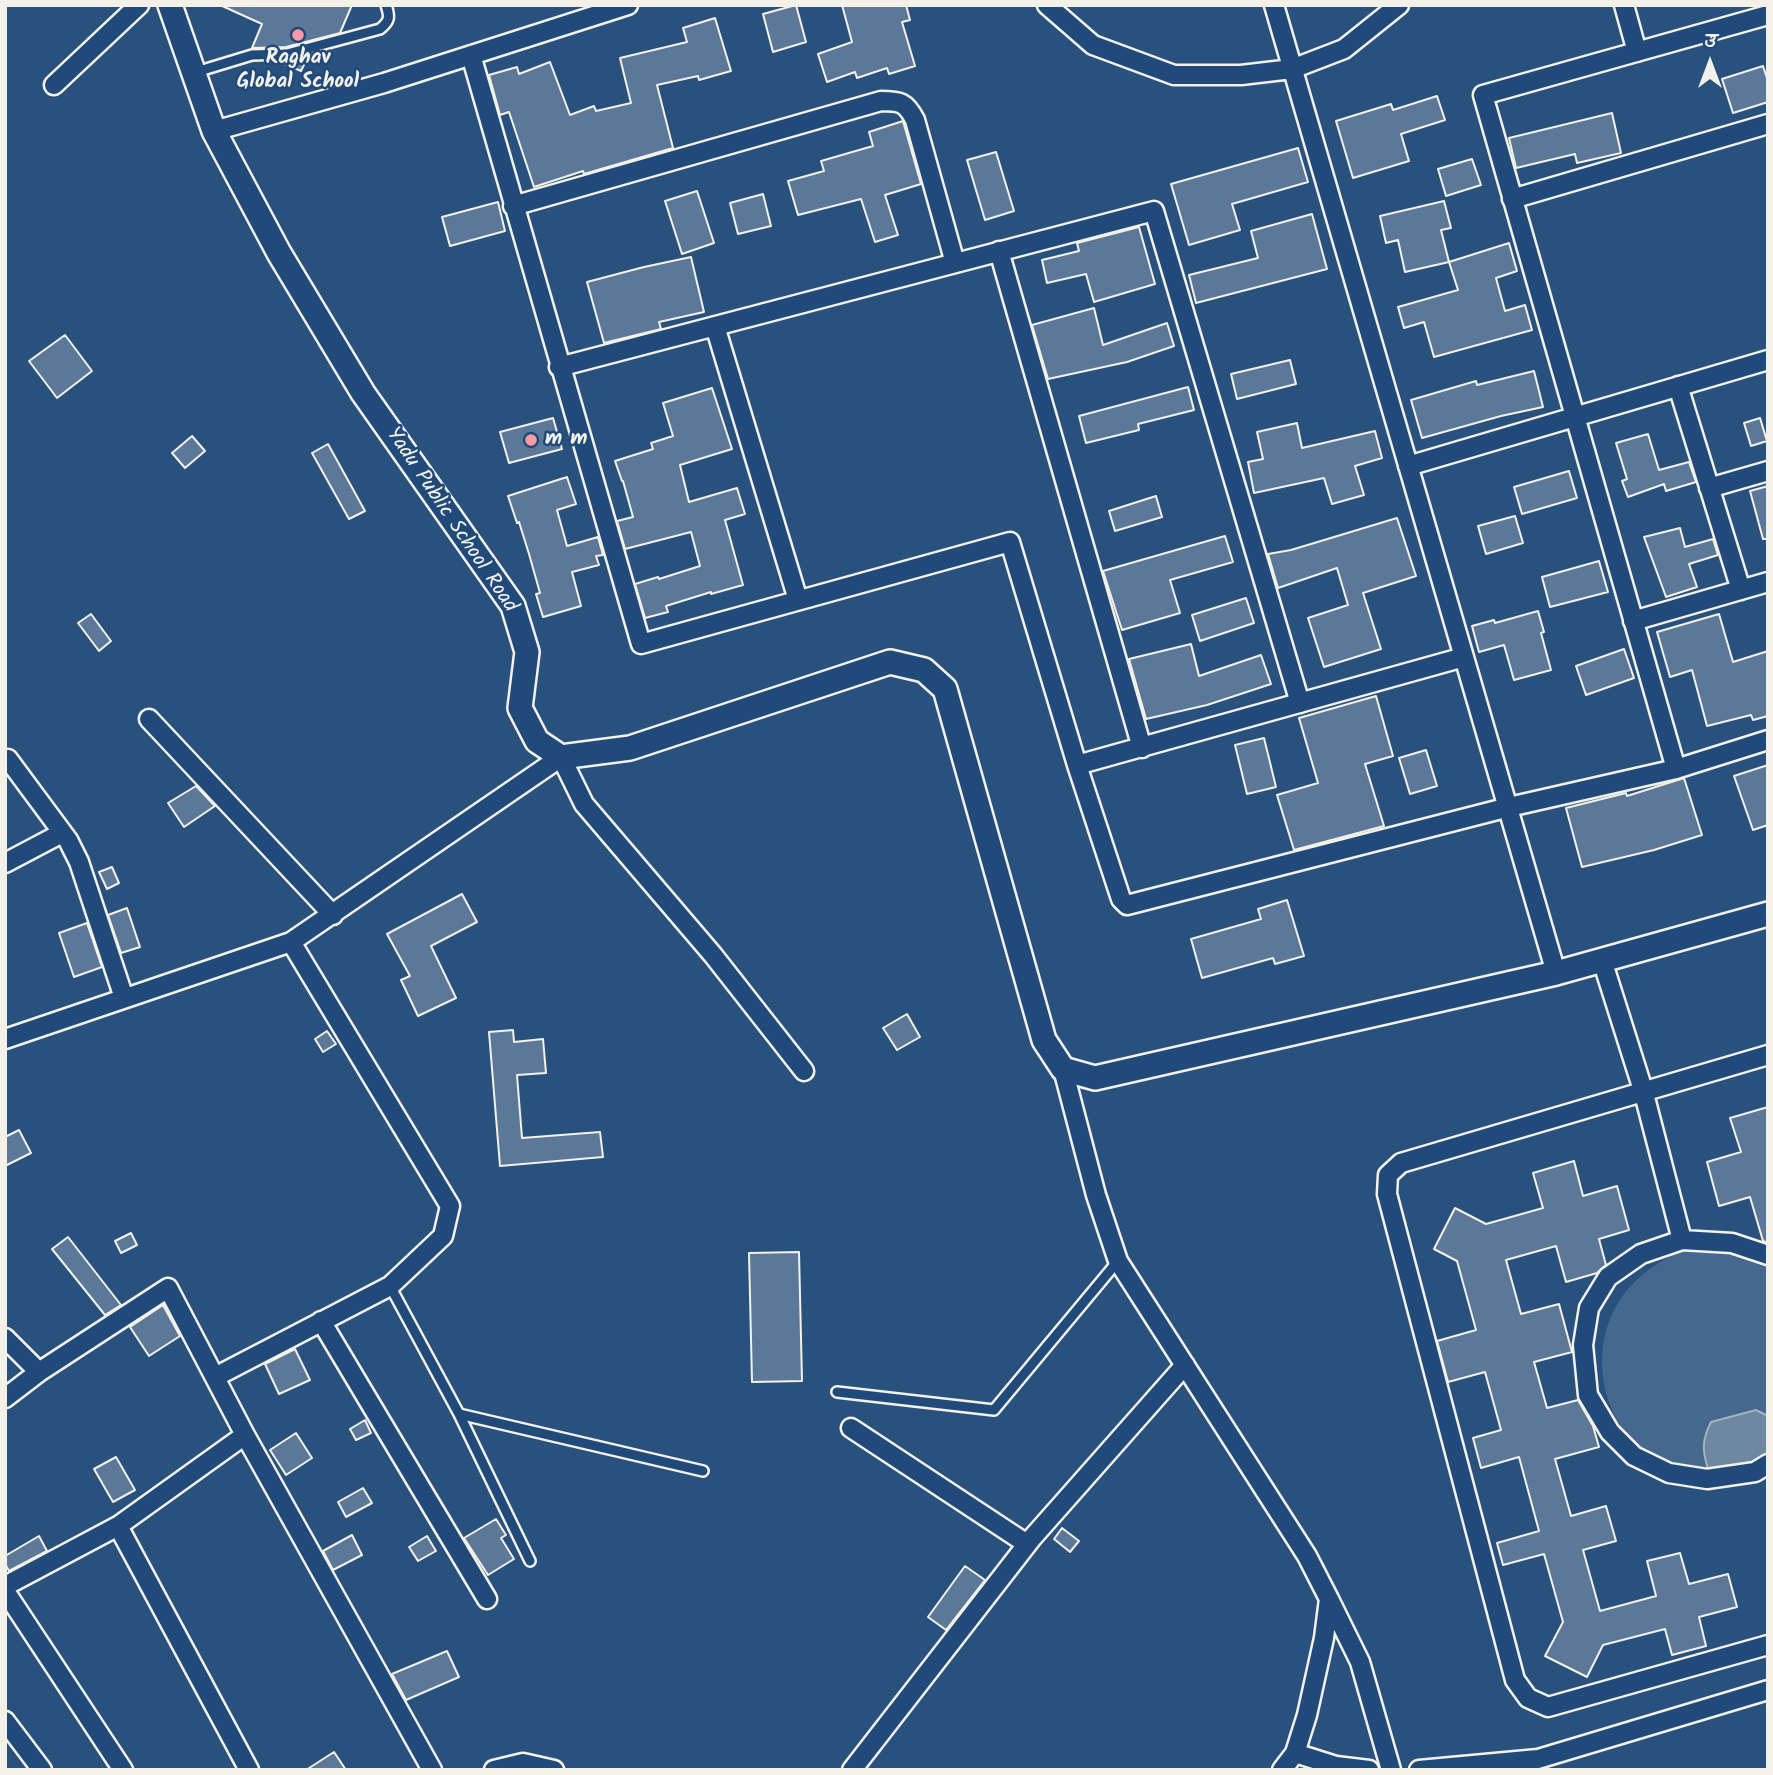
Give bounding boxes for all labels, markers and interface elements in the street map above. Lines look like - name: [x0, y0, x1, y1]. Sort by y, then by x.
- marker: Raghav Global School: [290, 27, 306, 43]
- text: उ: [1704, 27, 1716, 57]
- north arrow: [1675, 28, 1745, 98]
- place label: Raghav Global School: [237, 46, 359, 96]
- street label: Yadu Public School Road: [379, 424, 521, 618]
- place label: m m: [545, 427, 587, 453]
- marker: m m: [523, 432, 539, 448]

